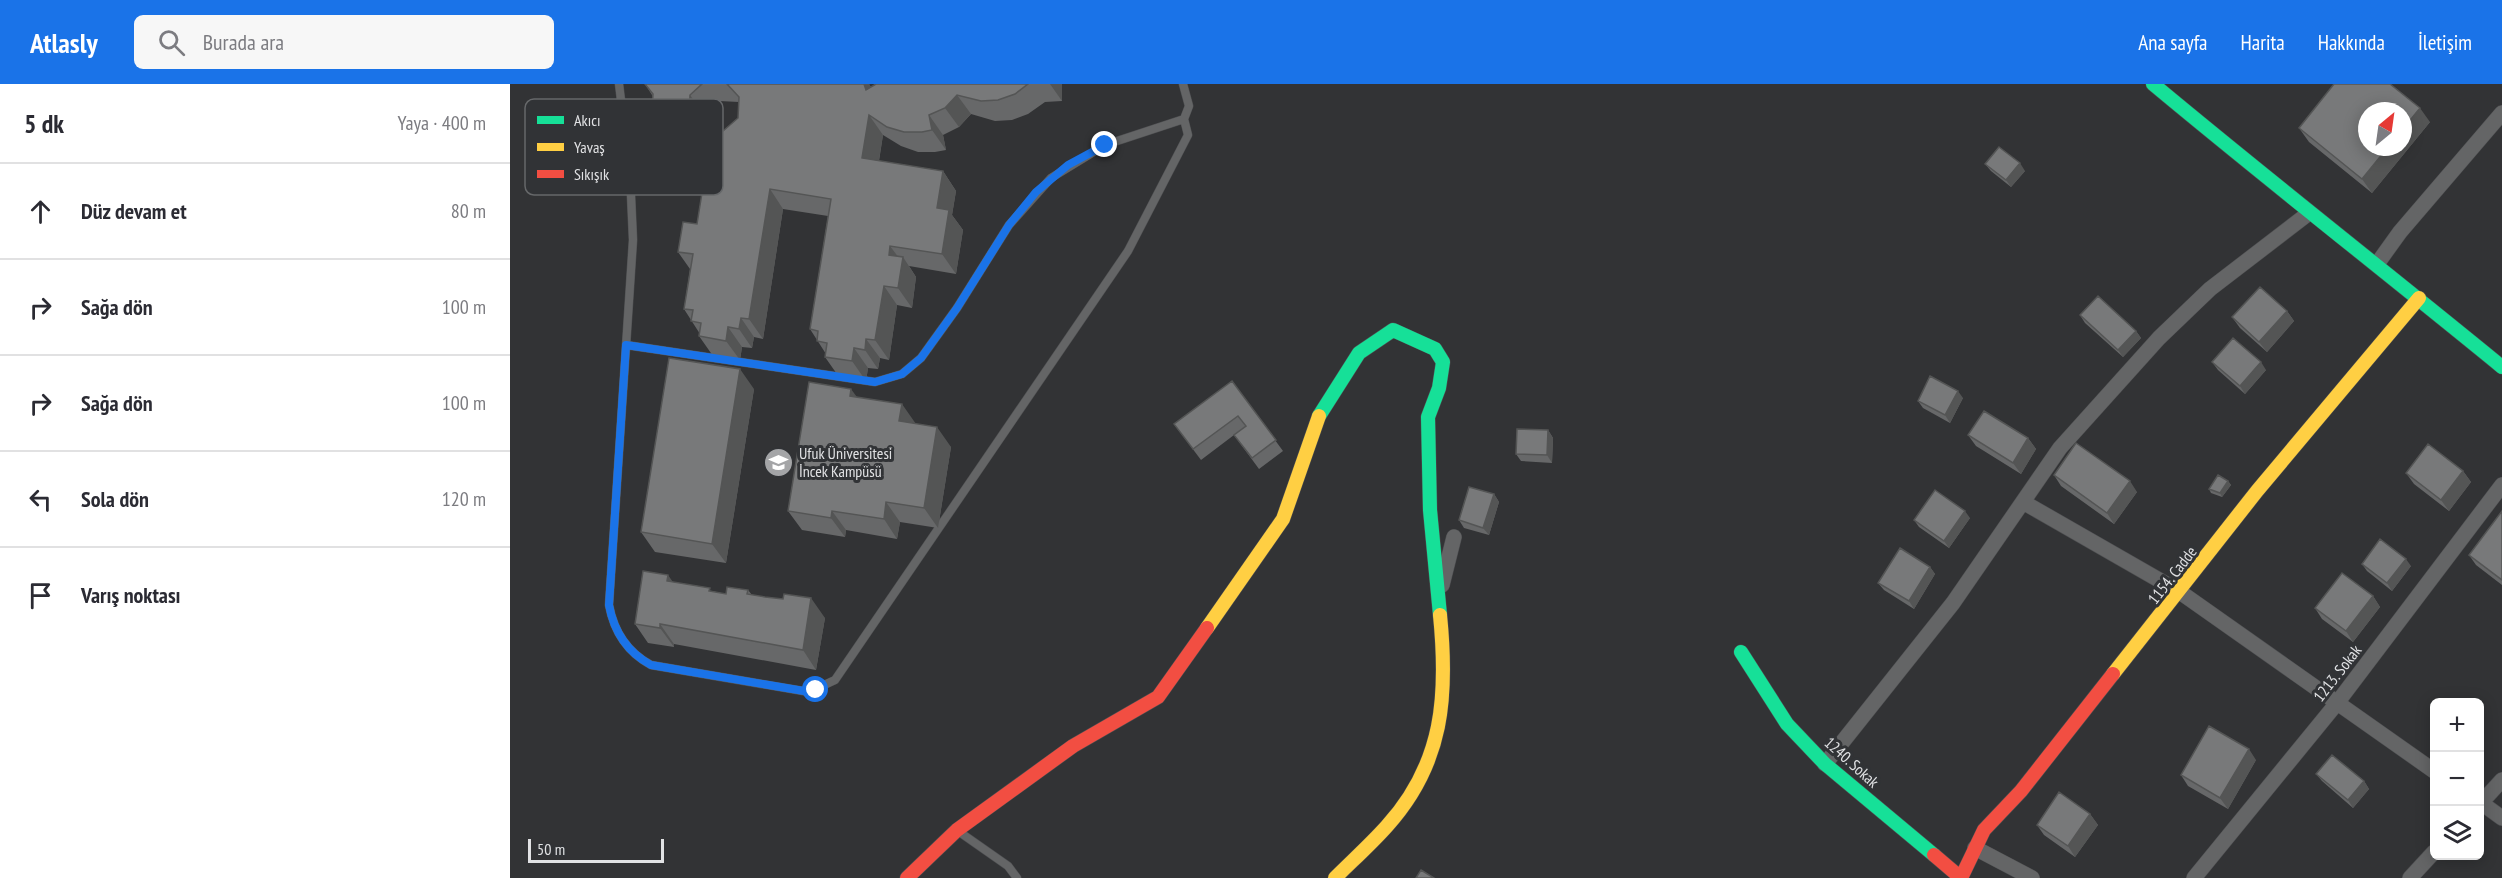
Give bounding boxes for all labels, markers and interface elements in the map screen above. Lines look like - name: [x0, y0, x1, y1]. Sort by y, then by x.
- search box: [134, 15, 554, 69]
- text: Atlasly: [30, 24, 98, 61]
- icon: search: [155, 26, 188, 59]
- text: Burada ara: [203, 28, 284, 56]
- text: Ana sayfa: [2138, 29, 2207, 56]
- text: Harita: [2240, 29, 2285, 56]
- text: Hakkında: [2318, 29, 2385, 56]
- text: İletişim: [2418, 29, 2472, 56]
- legend: [525, 99, 723, 195]
- north arrow: [2358, 102, 2412, 156]
- text: 5 dk: [24, 107, 64, 140]
- text: Yaya · 400 m: [398, 110, 486, 136]
- text: Akıcı: [574, 110, 600, 130]
- route end: [1091, 131, 1117, 157]
- text: Yavaş: [574, 137, 605, 157]
- text: Sıkışık: [574, 164, 610, 184]
- icon: ahead: [24, 195, 57, 228]
- text: Düz devam et: [81, 197, 187, 225]
- text: 80 m: [451, 198, 486, 224]
- icon: right: [24, 291, 57, 324]
- text: Sağa dön: [81, 293, 153, 321]
- text: 100 m: [442, 294, 486, 320]
- icon: right: [24, 387, 57, 420]
- text: Sağa dön: [81, 389, 153, 417]
- text: 100 m: [442, 390, 486, 416]
- place label: Ufuk Üniversitesi İncek Kampüsü: [799, 443, 892, 481]
- school or university icon: Ufuk Üniversitesi İncek Kampüsü: [762, 446, 794, 478]
- icon: left: [24, 483, 57, 516]
- text: Sola dön: [81, 485, 149, 513]
- text: 120 m: [442, 486, 486, 512]
- street label: 1154. Cadde: [2143, 542, 2201, 608]
- icon: arrive: [24, 579, 57, 612]
- text: Varış noktası: [81, 581, 181, 609]
- street label: 1213. Sokak: [2309, 640, 2366, 705]
- route start: [802, 676, 828, 702]
- map controls: [2430, 698, 2484, 860]
- button: +: [2430, 698, 2484, 752]
- street label: 1240. Sokak: [1821, 732, 1884, 792]
- button: −: [2430, 752, 2484, 806]
- button: layers: [2430, 806, 2484, 860]
- scale bar: [528, 836, 664, 864]
- text: 50 m: [537, 839, 565, 859]

